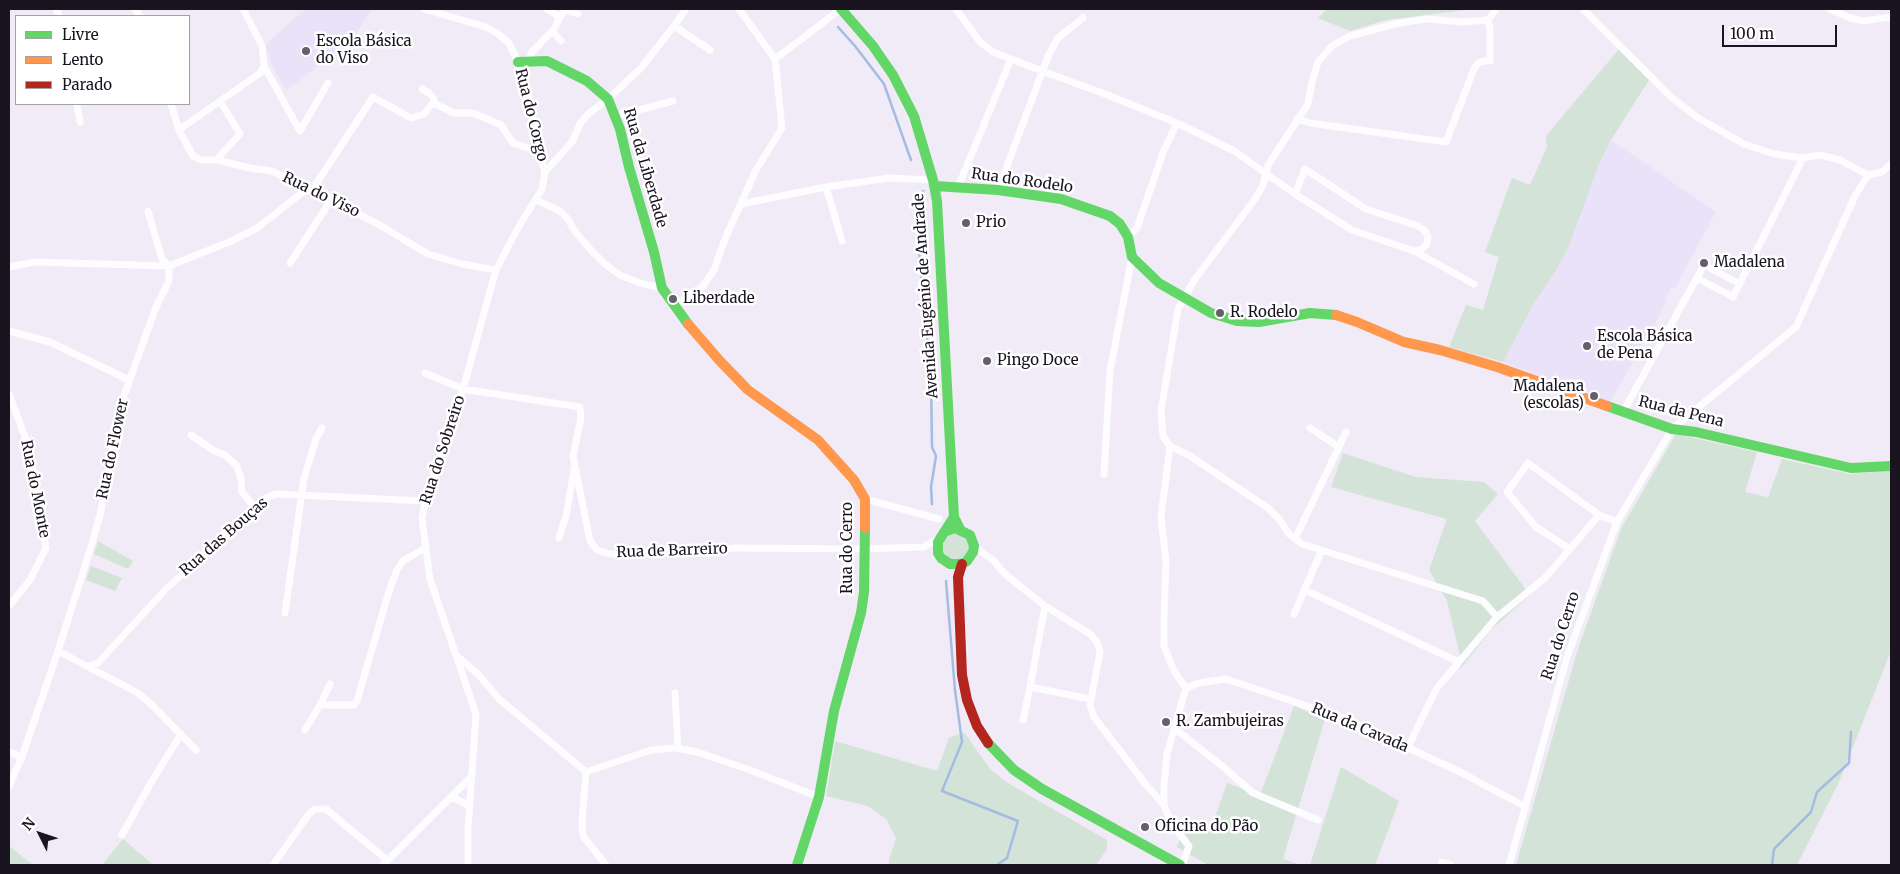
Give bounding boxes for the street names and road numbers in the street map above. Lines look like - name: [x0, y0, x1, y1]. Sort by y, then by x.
- street label: Rua do Corgo: [511, 67, 551, 163]
- street label: Rua da Liberdade: [619, 106, 671, 230]
- street label: Rua do Rodelo: [970, 165, 1074, 197]
- street label: Rua do Viso: [280, 169, 362, 221]
- street label: Avenida Eugénio de Andrade: [910, 193, 942, 399]
- street label: Rua do Sobreiro: [417, 393, 469, 507]
- street label: Rua da Pena: [1637, 393, 1725, 431]
- street label: Rua do Flower: [94, 397, 132, 501]
- street label: Rua do Monte: [17, 439, 53, 539]
- street label: Rua das Bouças: [176, 494, 272, 580]
- street label: Rua do Cerro: [839, 502, 857, 594]
- street label: Rua de Barreiro: [616, 540, 728, 562]
- street label: Rua do Cerro: [1538, 589, 1584, 683]
- street label: Rua da Cavada: [1309, 699, 1411, 757]

